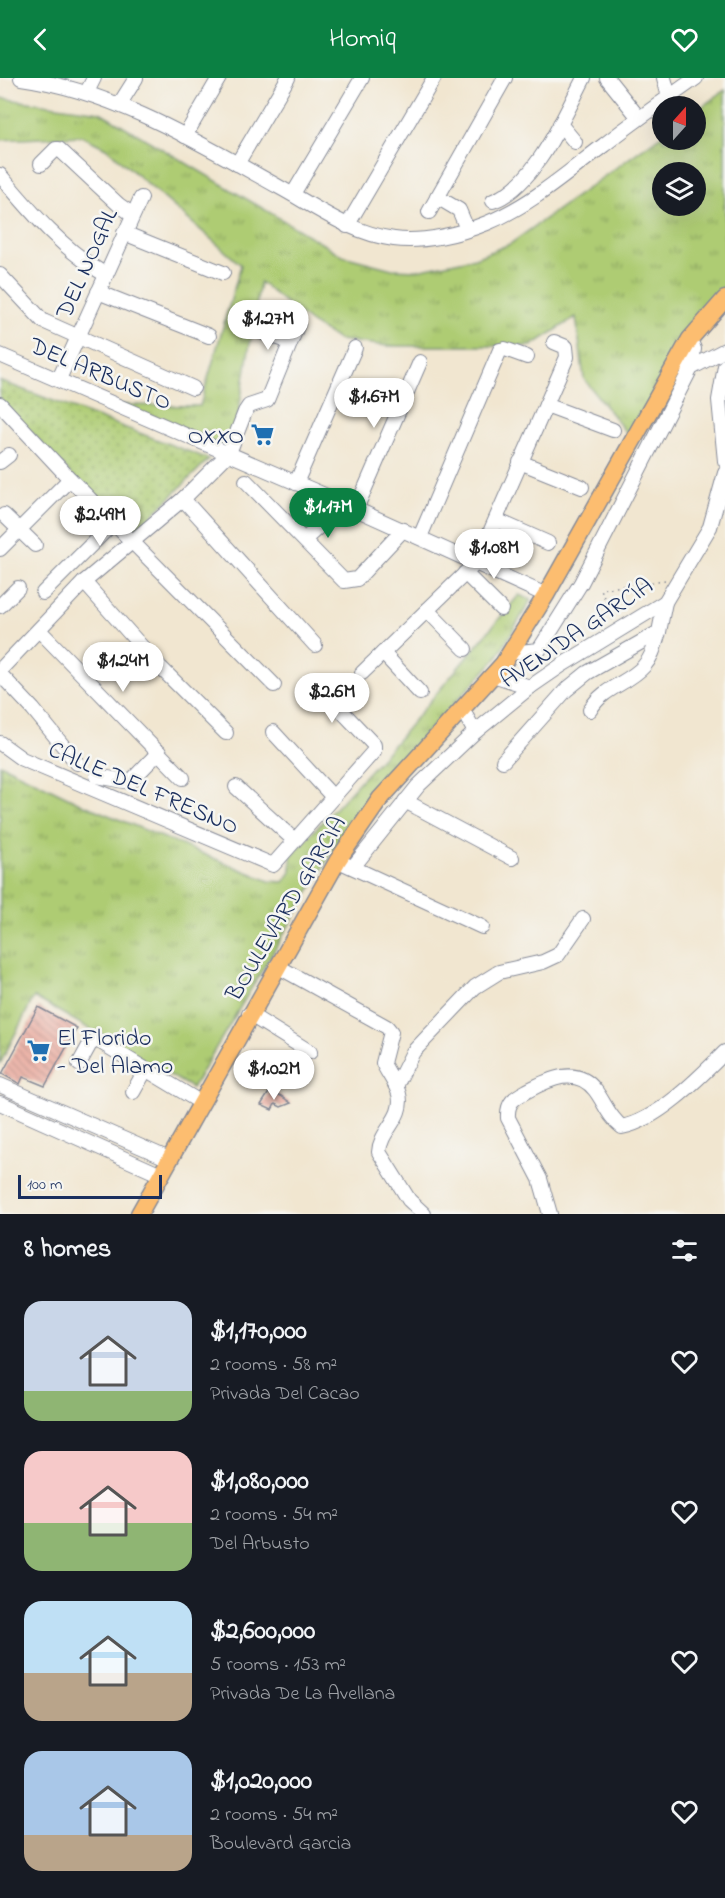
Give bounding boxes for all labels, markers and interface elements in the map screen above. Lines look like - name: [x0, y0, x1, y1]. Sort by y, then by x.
- text: Homiq: [329, 20, 396, 59]
- icon: back: [24, 23, 57, 56]
- icon: heart: [668, 23, 701, 56]
- north arrow: [652, 96, 706, 150]
- map controls: [652, 96, 706, 216]
- button: layers: [652, 162, 706, 216]
- street label: DEL NOGAL: [48, 203, 128, 326]
- pin: $1.27M: [219, 300, 317, 351]
- text: $1.27M: [242, 305, 294, 334]
- street label: DEL ARBUSTO: [23, 329, 177, 421]
- pin: $1.67M: [325, 378, 423, 429]
- text: $1.67M: [348, 383, 400, 412]
- place label: OXXO: [188, 420, 244, 455]
- supermarket icon: OXXO: [249, 422, 275, 448]
- pin: $1.17M: [279, 488, 377, 539]
- text: $1.17M: [303, 493, 353, 522]
- pin: $2.49M: [51, 496, 149, 547]
- text: $2.49M: [74, 501, 126, 530]
- pin: $1.08M: [445, 529, 543, 580]
- text: $1.08M: [469, 534, 519, 563]
- street label: AVENIDA GARCÍA: [494, 570, 661, 698]
- pin: $1.24M: [74, 642, 172, 693]
- text: $1.24M: [97, 647, 149, 676]
- pin: $2.6M: [290, 673, 374, 724]
- text: $2.6M: [308, 678, 356, 707]
- street label: CALLE DEL FRESNO: [42, 733, 244, 845]
- street label: BOULEVARD GARCIA: [217, 810, 356, 1009]
- place label: El Florido - Del Alamo: [57, 1022, 173, 1085]
- supermarket icon: El Florido - Del Alamo: [26, 1038, 52, 1064]
- pin: $1.02M: [225, 1050, 323, 1101]
- text: $1.02M: [247, 1055, 301, 1084]
- scale bar: [18, 1172, 162, 1200]
- text: 100 m: [27, 1173, 62, 1197]
- text: 8 homes: [24, 1231, 111, 1269]
- icon: filters: [668, 1234, 701, 1267]
- text: $1,170,000: [210, 1313, 307, 1351]
- icon: home: [72, 1325, 144, 1397]
- icon: heart: [668, 1345, 701, 1378]
- text: 2 rooms · 58 m²: [210, 1351, 337, 1380]
- text: Privada Del Cacao: [210, 1380, 360, 1409]
- text: $1,080,000: [210, 1463, 309, 1501]
- icon: home: [72, 1475, 144, 1547]
- icon: heart: [668, 1495, 701, 1528]
- text: 2 rooms · 54 m²: [210, 1501, 338, 1530]
- text: Del Arbusto: [210, 1530, 310, 1559]
- text: $2,600,000: [210, 1613, 315, 1651]
- icon: home: [72, 1625, 144, 1697]
- icon: heart: [668, 1645, 701, 1678]
- text: 5 rooms · 153 m²: [210, 1651, 346, 1680]
- text: Privada De La Avellana: [210, 1680, 395, 1709]
- text: $1,020,000: [210, 1763, 312, 1801]
- icon: home: [72, 1775, 144, 1847]
- icon: heart: [668, 1795, 701, 1828]
- text: 2 rooms · 54 m²: [210, 1801, 338, 1830]
- text: Boulevard Garcia: [210, 1830, 351, 1859]

